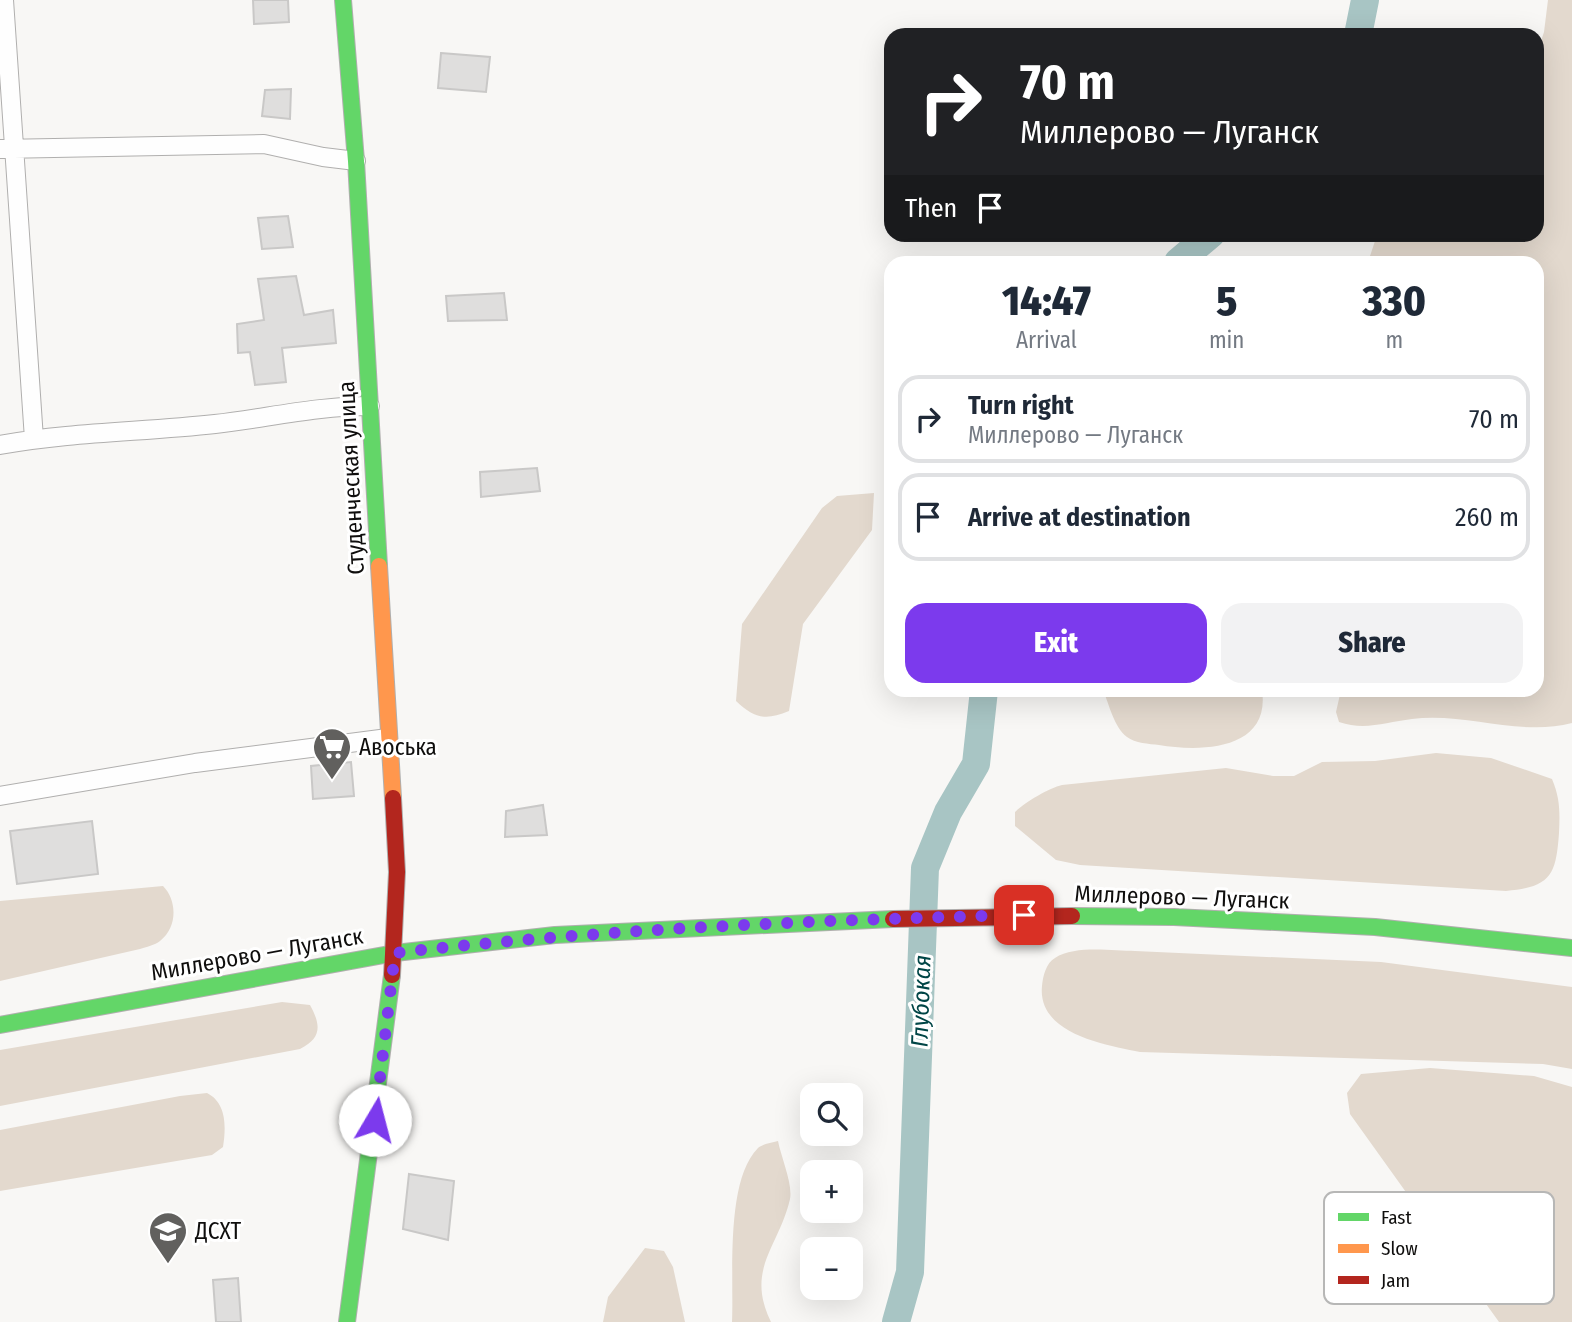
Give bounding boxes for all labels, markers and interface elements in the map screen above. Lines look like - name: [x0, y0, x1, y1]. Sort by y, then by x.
- text: 70 m: [1020, 53, 1115, 112]
- icon: right: [905, 56, 996, 147]
- text: Миллерово — Луганск: [1020, 113, 1319, 151]
- icon: arrive: [971, 189, 1009, 227]
- text: Then: [905, 193, 957, 224]
- text: 14:47: [1002, 276, 1091, 326]
- text: 5: [1216, 276, 1237, 326]
- text: 330: [1362, 276, 1426, 326]
- text: Arrival: [1016, 326, 1077, 354]
- text: min: [1209, 326, 1244, 354]
- text: m: [1385, 326, 1403, 354]
- street label: Студенческая улица: [332, 381, 370, 575]
- text: Turn right: [968, 390, 1074, 421]
- icon: right: [909, 400, 947, 438]
- text: 70 m: [1469, 404, 1519, 435]
- text: Миллерово — Луганск: [968, 421, 1183, 449]
- icon: arrive: [909, 498, 947, 536]
- text: Arrive at destination: [968, 502, 1191, 533]
- text: 260 m: [1455, 502, 1519, 533]
- button: Exit: [905, 603, 1207, 683]
- button: Share: [1221, 603, 1523, 683]
- supermarket icon: Авоська: [311, 726, 353, 781]
- place label: Авоська: [359, 733, 437, 761]
- street label: Миллерово — Луганск: [1074, 879, 1290, 915]
- pin: [994, 885, 1054, 945]
- icon: arrive: [1005, 896, 1043, 934]
- street label: Миллерово — Луганск: [149, 922, 365, 986]
- water label: Глубокая: [905, 954, 937, 1048]
- position arrow: [338, 1083, 412, 1157]
- map controls: [800, 1083, 863, 1300]
- button: search: [800, 1083, 863, 1146]
- button: +: [800, 1160, 863, 1223]
- legend: [1324, 1192, 1554, 1304]
- text: Fast: [1381, 1206, 1412, 1229]
- school or university icon: ДСХТ: [147, 1210, 189, 1265]
- place label: ДСХТ: [194, 1217, 242, 1245]
- button: −: [800, 1237, 863, 1300]
- text: Slow: [1381, 1237, 1418, 1260]
- text: Jam: [1381, 1269, 1410, 1292]

